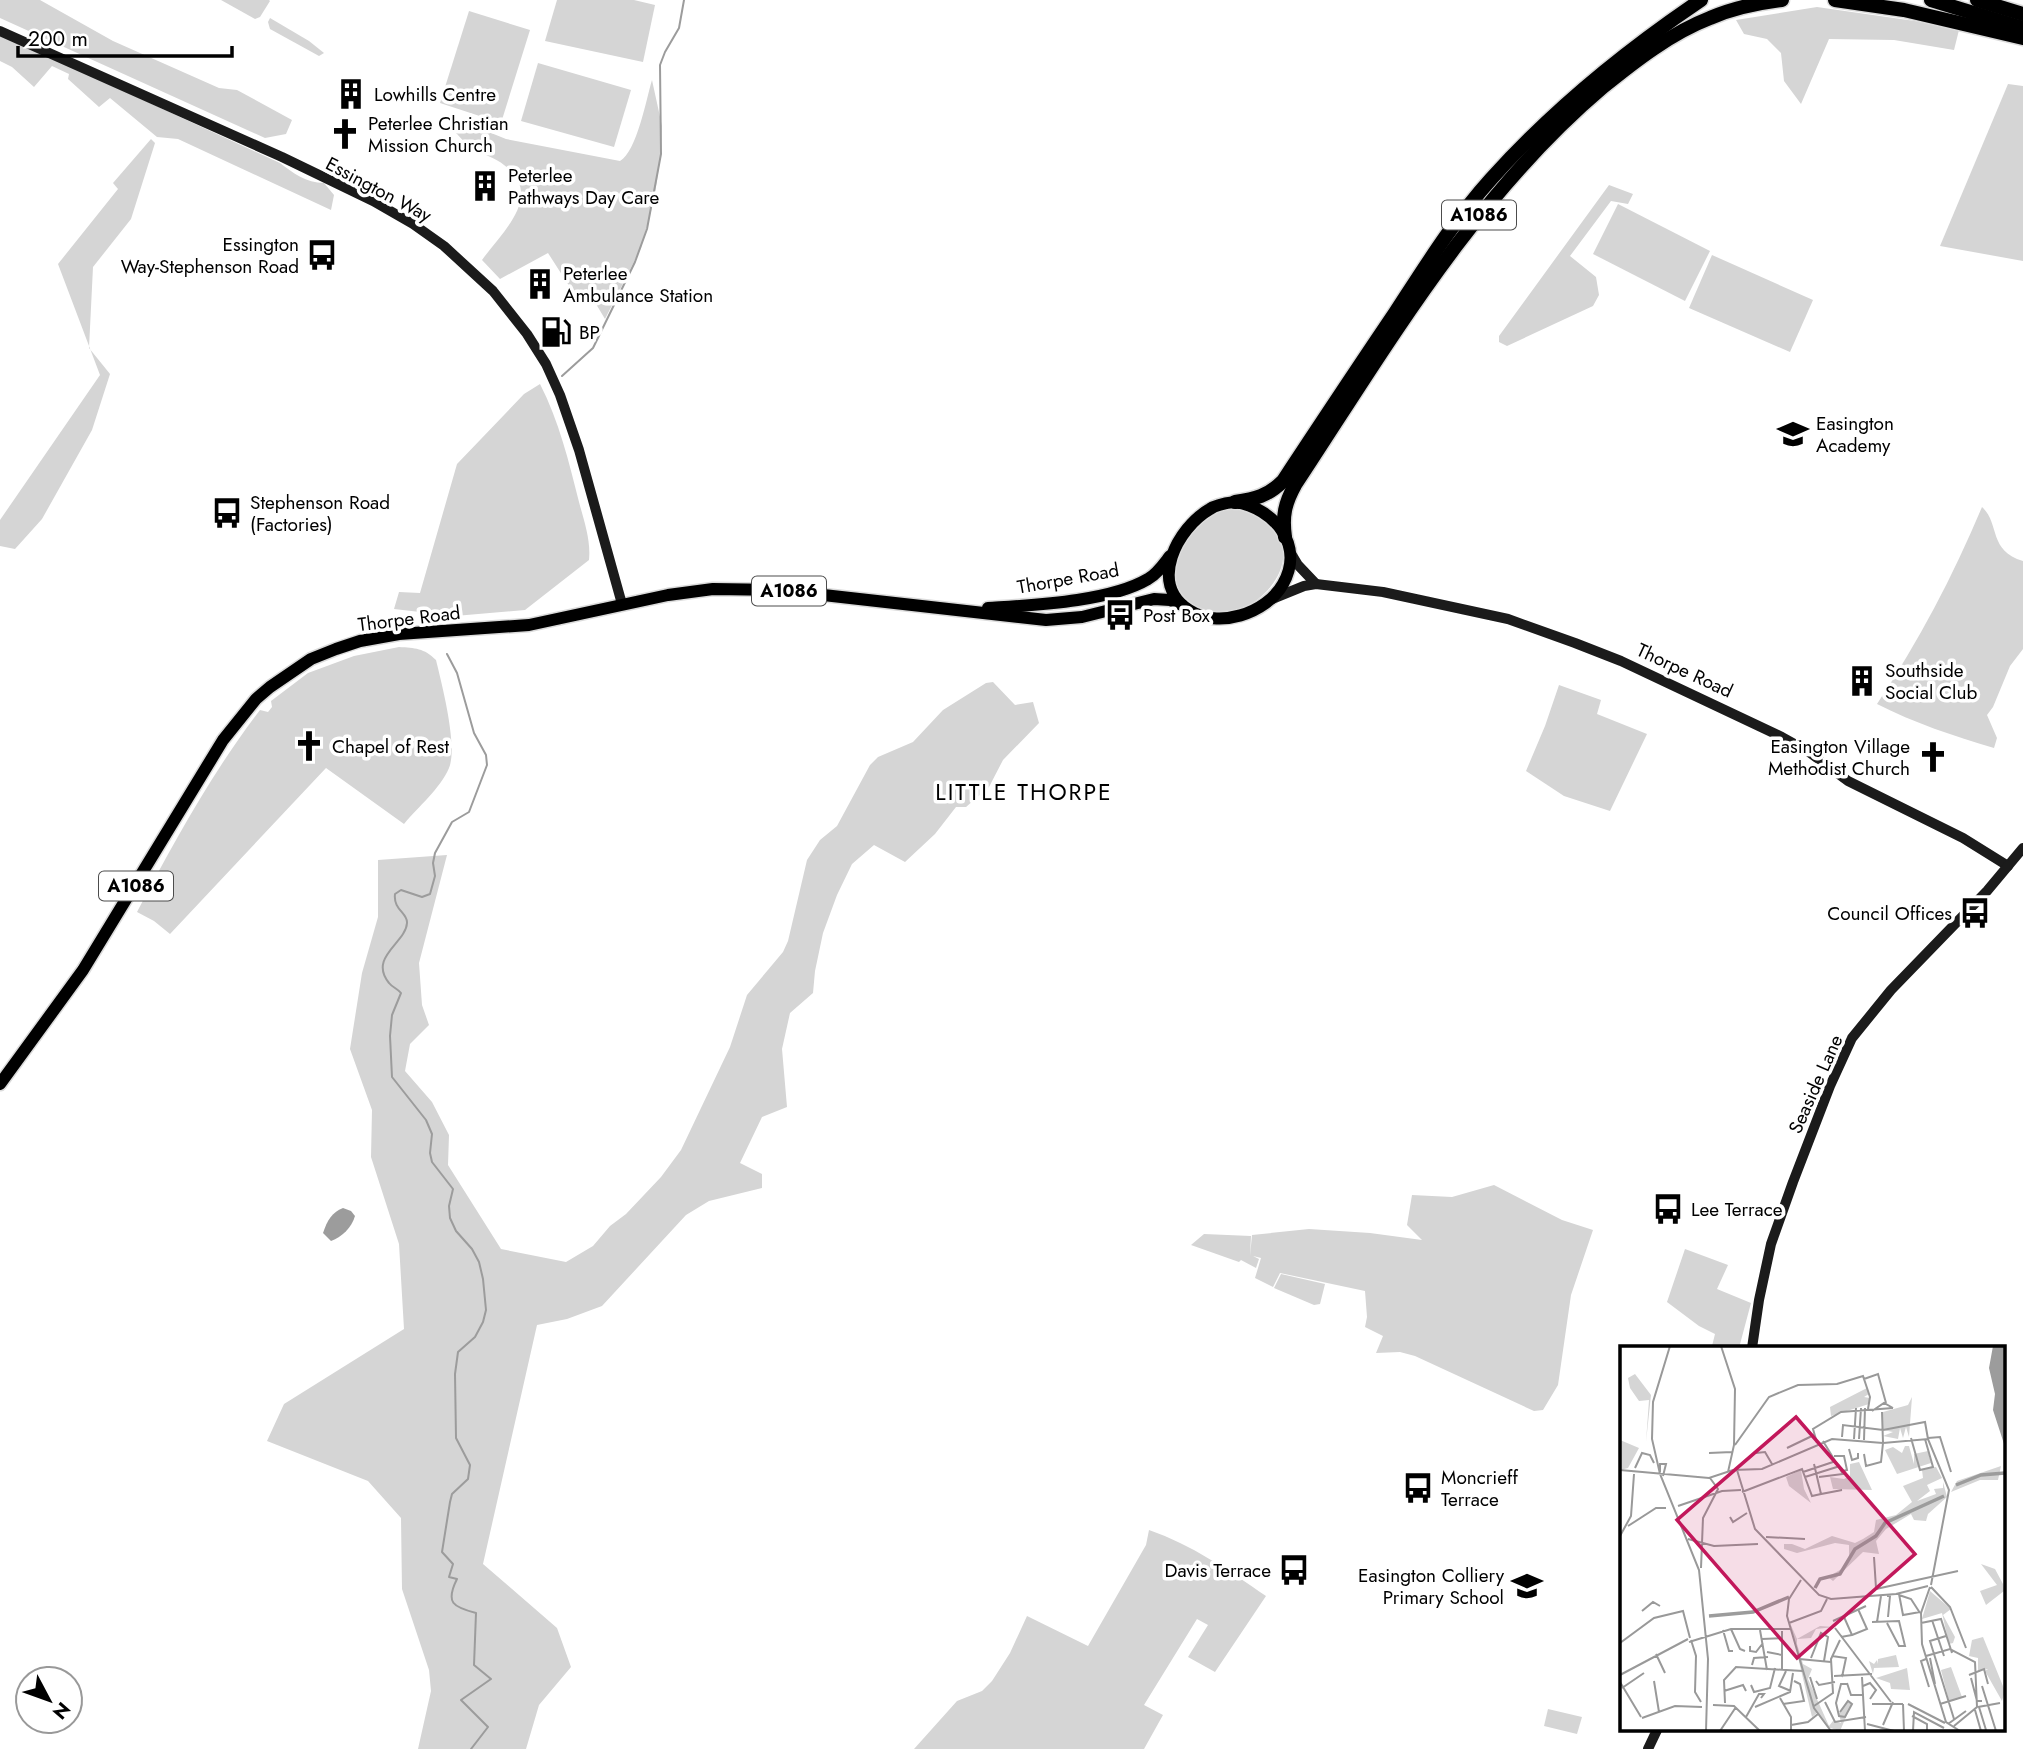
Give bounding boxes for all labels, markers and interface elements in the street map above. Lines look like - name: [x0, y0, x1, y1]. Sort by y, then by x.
- scale bar: [18, 14, 231, 58]
- text: 200 m: [28, 24, 88, 54]
- building icon: Lowhills Centre: [334, 77, 368, 111]
- place label: Lowhills Centre: [374, 81, 496, 108]
- place label: Peterlee Christian Mission Church: [368, 110, 509, 159]
- church icon: Peterlee Christian Mission Church: [328, 117, 362, 151]
- street label: Essington Way: [321, 150, 437, 229]
- place label: Peterlee Pathways Day Care: [508, 162, 660, 211]
- building icon: Peterlee Pathways Day Care: [468, 169, 502, 203]
- road number: A1086: [1442, 200, 1516, 230]
- place label: Essington Way-Stephenson Road: [121, 231, 299, 280]
- bus stop icon: Essington Way-Stephenson Road: [305, 238, 339, 272]
- place label: Peterlee Ambulance Station: [563, 260, 713, 309]
- building icon: Peterlee Ambulance Station: [523, 267, 557, 301]
- fuel station icon: BP: [539, 315, 573, 349]
- place label: BP: [579, 319, 600, 346]
- place label: Easington Academy: [1816, 410, 1894, 459]
- school or university icon: Easington Academy: [1776, 417, 1810, 451]
- place label: Stephenson Road (Factories): [250, 489, 390, 538]
- bus stop icon: Stephenson Road (Factories): [210, 496, 244, 530]
- street label: Thorpe Road: [1015, 556, 1121, 601]
- road number: A1086: [752, 576, 826, 606]
- bus stop icon: Post Box: [1103, 598, 1137, 632]
- street label: Thorpe Road: [356, 599, 462, 638]
- place label: Post Box: [1143, 602, 1210, 629]
- street label: Thorpe Road: [1632, 636, 1737, 704]
- place label: Southside Social Club: [1885, 657, 1977, 706]
- building icon: Southside Social Club: [1845, 664, 1879, 698]
- church icon: Chapel of Rest: [292, 729, 326, 763]
- place label: Chapel of Rest: [332, 733, 449, 760]
- place label: Easington Village Methodist Church: [1768, 733, 1910, 782]
- church icon: Easington Village Methodist Church: [1916, 740, 1950, 774]
- district label: LITTLE THORPE: [935, 775, 1113, 809]
- road number: A1086: [99, 872, 173, 900]
- bus stop icon: Council Offices: [1958, 896, 1992, 930]
- place label: Council Offices: [1827, 900, 1952, 927]
- street label: Seaside Lane: [1782, 1030, 1849, 1138]
- bus stop icon: Lee Terrace: [1651, 1192, 1685, 1226]
- place label: Lee Terrace: [1691, 1196, 1783, 1223]
- inset map: [1620, 1346, 2006, 1732]
- place label: Moncrieff Terrace: [1441, 1464, 1518, 1513]
- bus stop icon: Moncrieff Terrace: [1401, 1471, 1435, 1505]
- bus stop icon: Davis Terrace: [1277, 1553, 1311, 1587]
- place label: Davis Terrace: [1165, 1557, 1271, 1584]
- place label: Easington Colliery Primary School: [1358, 1562, 1505, 1611]
- school or university icon: Easington Colliery Primary School: [1510, 1569, 1544, 1603]
- north arrow: [14, 1665, 84, 1735]
- text: N: [46, 1696, 77, 1725]

